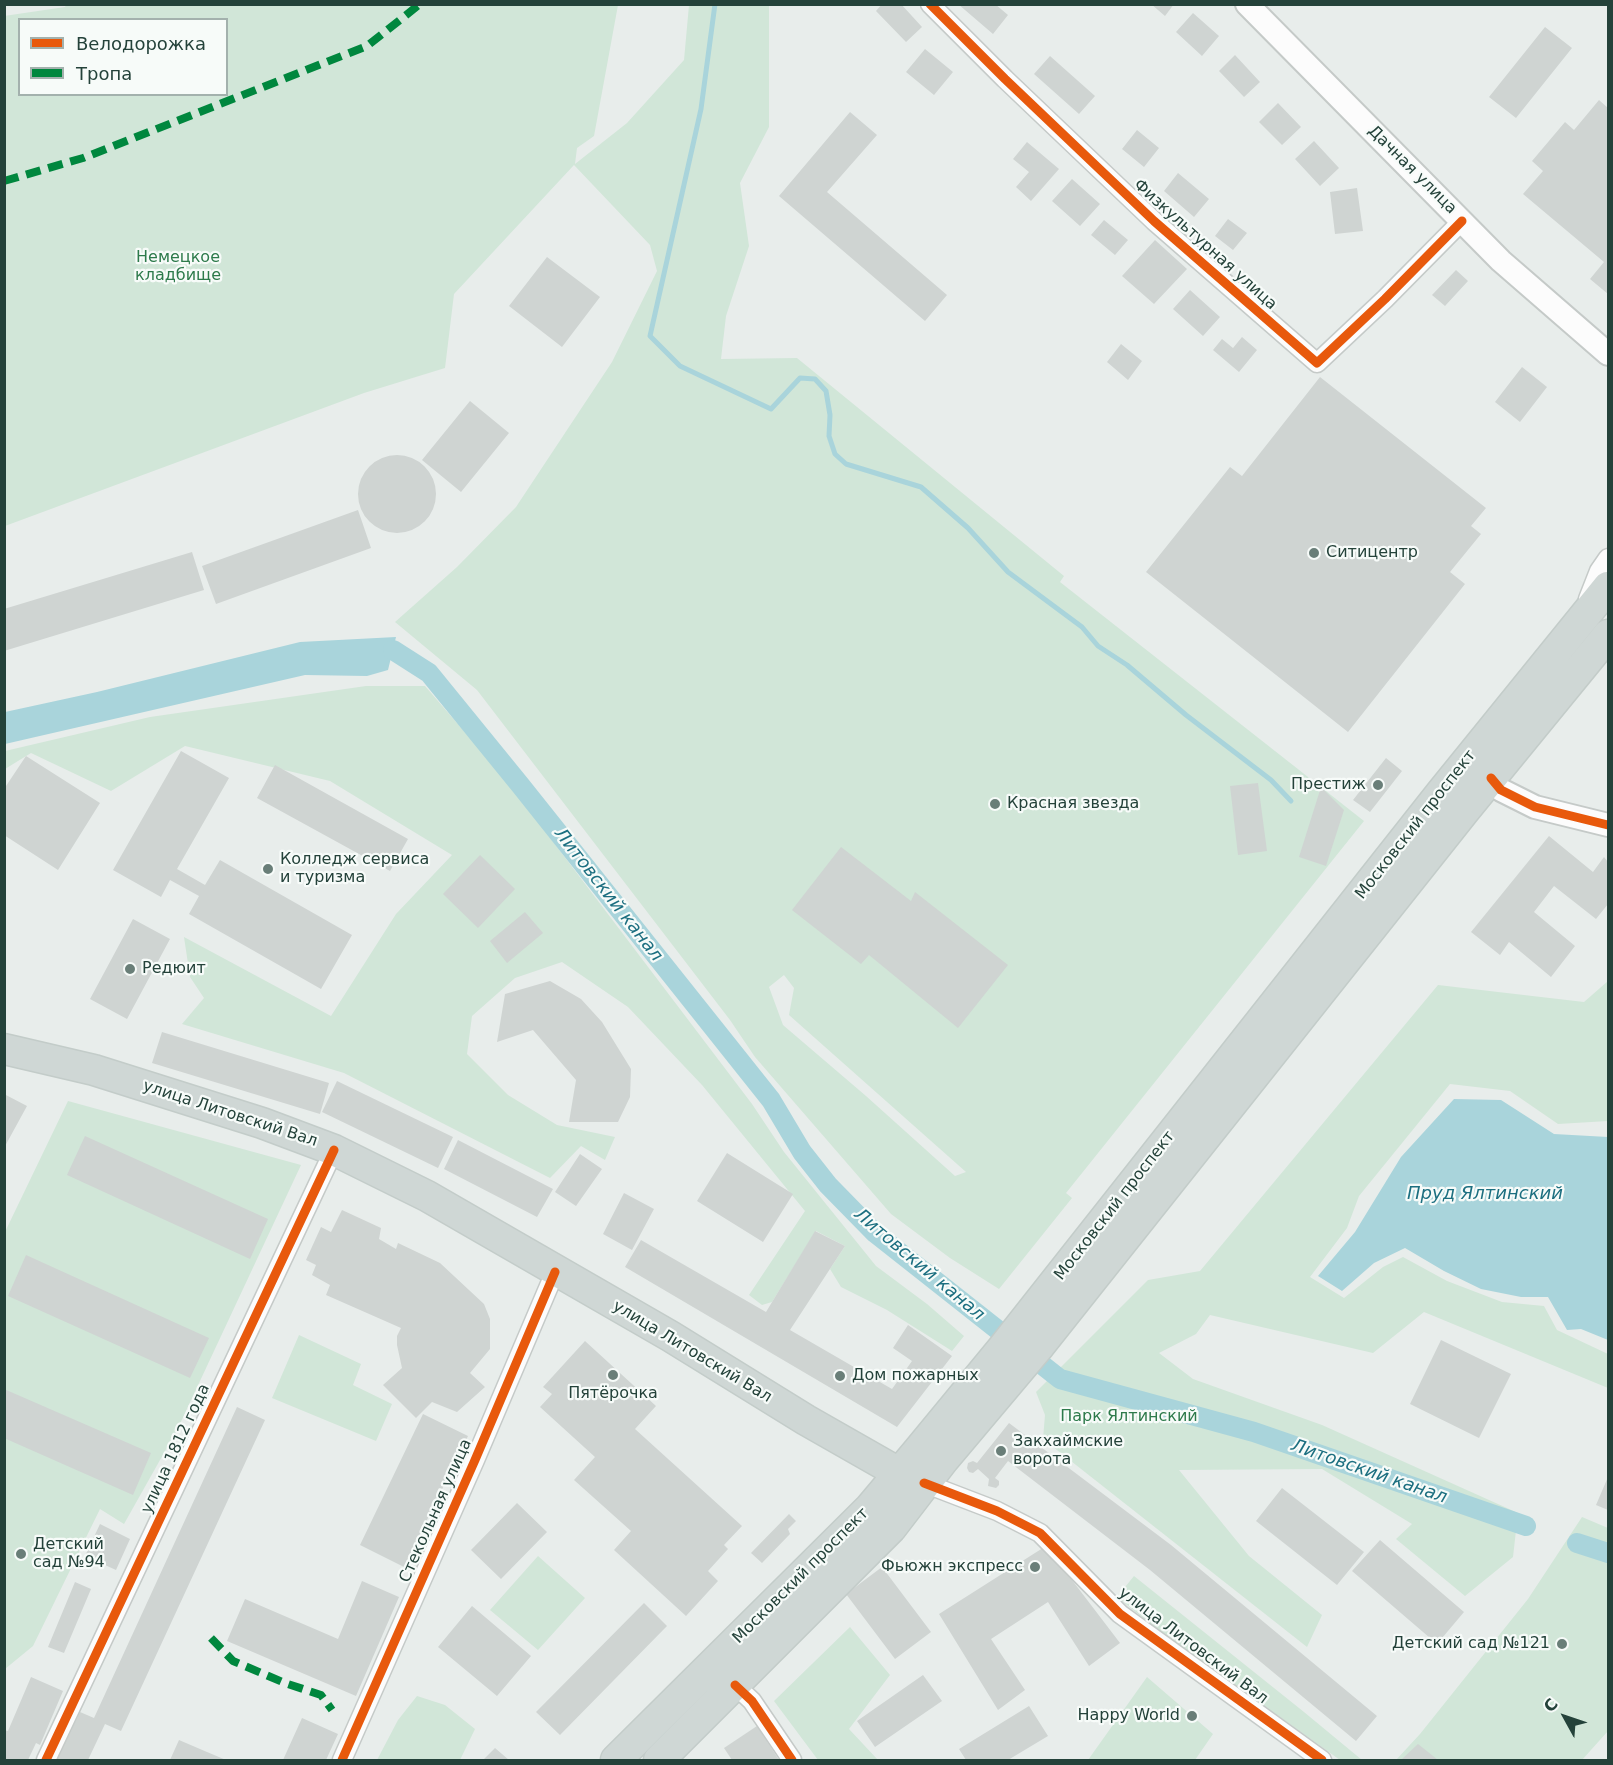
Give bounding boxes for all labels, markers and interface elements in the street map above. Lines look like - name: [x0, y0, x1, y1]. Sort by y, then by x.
- legend: [18, 18, 228, 96]
- text: Велодорожка: [76, 33, 206, 54]
- text: Тропа: [76, 63, 132, 84]
- street label: Дачная улица: [1364, 122, 1460, 218]
- street label: Физкультурная улица: [1129, 176, 1281, 314]
- park label: Немецкое кладбище: [135, 248, 221, 286]
- place label: Ситицентр: [1326, 543, 1418, 563]
- marker: Ситицентр: [1307, 546, 1321, 560]
- street label: Московский проспект: [1352, 747, 1480, 903]
- place label: Престиж: [1291, 775, 1366, 795]
- marker: Престиж: [1371, 778, 1385, 792]
- place label: Красная звезда: [1007, 794, 1139, 814]
- marker: Красная звезда: [988, 797, 1002, 811]
- water label: Литовский канал: [549, 824, 667, 966]
- place label: Колледж сервиса и туризма: [280, 850, 429, 888]
- marker: Колледж сервиса и туризма: [261, 862, 275, 876]
- place label: Редюит: [142, 959, 206, 979]
- marker: Редюит: [123, 962, 137, 976]
- street label: улица Литовский Вал: [140, 1077, 320, 1151]
- street label: Московский проспект: [1051, 1128, 1179, 1284]
- water label: Пруд Ялтинский: [1407, 1183, 1563, 1205]
- water label: Литовский канал: [849, 1204, 989, 1326]
- street label: улица Литовский Вал: [609, 1297, 775, 1407]
- place label: Дом пожарных: [852, 1366, 979, 1386]
- marker: Пятёрочка: [606, 1368, 620, 1382]
- marker: Дом пожарных: [833, 1369, 847, 1383]
- street label: улица 1812 года: [138, 1381, 214, 1517]
- place label: Пятёрочка: [568, 1384, 658, 1404]
- park label: Парк Ялтинский: [1060, 1407, 1198, 1427]
- place label: Закхаймские ворота: [1013, 1432, 1123, 1470]
- water label: Литовский канал: [1288, 1435, 1450, 1509]
- street label: Стекольная улица: [396, 1436, 476, 1586]
- marker: Закхаймские ворота: [994, 1444, 1008, 1458]
- street label: Московский проспект: [729, 1504, 873, 1648]
- place label: Детский сад №94: [33, 1535, 105, 1573]
- marker: Детский сад №94: [14, 1547, 28, 1561]
- place label: Фьюжн экспресс: [881, 1557, 1023, 1577]
- marker: Фьюжн экспресс: [1028, 1560, 1042, 1574]
- street label: улица Литовский Вал: [1114, 1584, 1272, 1708]
- place label: Детский сад №121: [1392, 1634, 1550, 1654]
- marker: Детский сад №121: [1555, 1637, 1569, 1651]
- north arrow: [1535, 1687, 1595, 1747]
- text: С: [1540, 1695, 1562, 1716]
- place label: Happy World: [1077, 1706, 1180, 1726]
- marker: Happy World: [1185, 1709, 1199, 1723]

